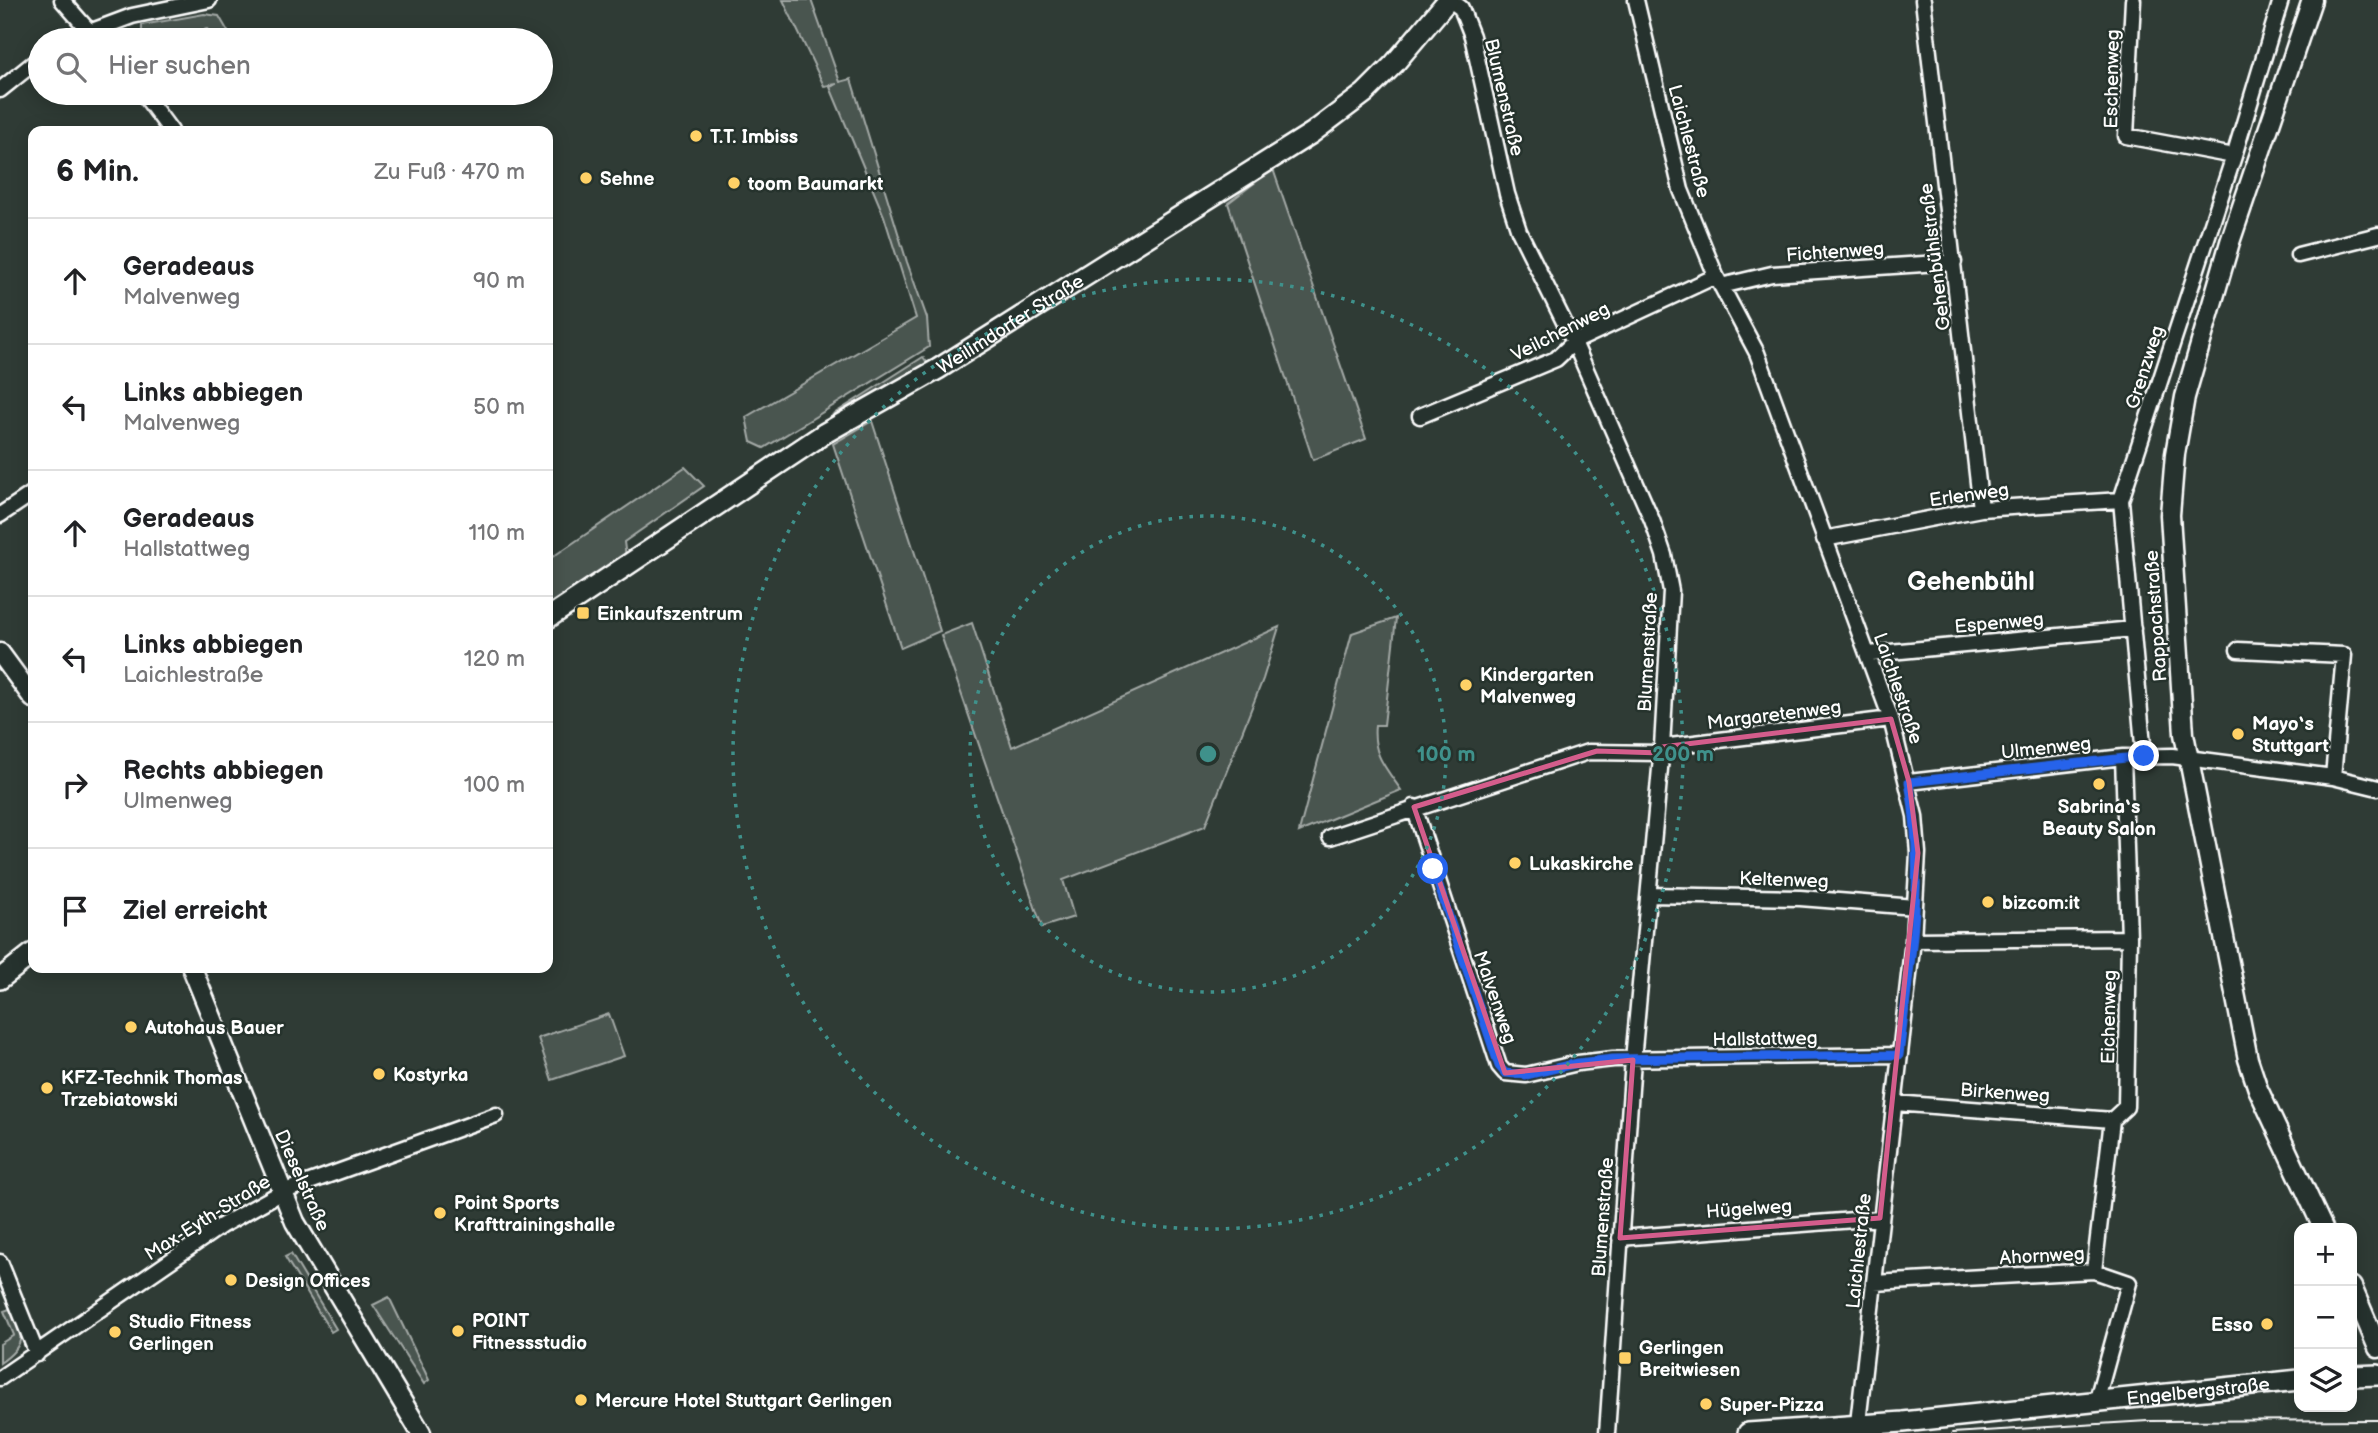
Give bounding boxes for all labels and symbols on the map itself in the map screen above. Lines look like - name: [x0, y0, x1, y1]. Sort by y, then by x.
- street label: Eschenweg: [2100, 29, 2125, 129]
- street label: Blumenstraße: [1479, 36, 1528, 158]
- street label: Laichlestraße: [1662, 82, 1715, 200]
- place label: T.T. Imbiss: [710, 126, 798, 149]
- marker: T.T. Imbiss: [688, 128, 704, 144]
- place label: Sehne: [600, 168, 654, 191]
- marker: Sehne: [578, 170, 594, 186]
- place label: toom Baumarkt: [747, 173, 884, 196]
- marker: toom Baumarkt: [726, 175, 742, 191]
- street label: Gehenbühlstraße: [1915, 182, 1956, 332]
- street label: Fichtenweg: [1785, 238, 1885, 267]
- street label: Weilimdorfer Straße: [933, 270, 1089, 380]
- street label: Veilchenweg: [1508, 298, 1614, 367]
- street label: Grenzweg: [2121, 323, 2170, 412]
- street label: Erlenweg: [1928, 479, 2011, 512]
- street label: Rappachstraße: [2140, 549, 2173, 683]
- district label: Gehenbühl: [1907, 567, 2035, 598]
- street label: Blumenstraße: [1634, 592, 1663, 713]
- place label: Einkaufszentrum: [597, 603, 743, 626]
- marker: Einkaufszentrum: [575, 605, 591, 621]
- street label: Espenweg: [1953, 608, 2045, 639]
- street label: Laichlestraße: [1868, 630, 1927, 747]
- place label: Kindergarten Malvenweg: [1480, 664, 1594, 709]
- marker: Kindergarten Malvenweg: [1458, 677, 1474, 693]
- street label: Margaretenweg: [1706, 696, 1843, 735]
- place label: Mayo‘s Stuttgart: [2252, 713, 2330, 758]
- marker: Mayo‘s Stuttgart: [2230, 726, 2246, 742]
- street label: Ulmenweg: [2000, 732, 2092, 765]
- route end: [2128, 740, 2159, 771]
- centre of rings: [1196, 742, 1220, 766]
- text: 100 m: [1417, 742, 1475, 767]
- text: 200 m: [1652, 742, 1714, 767]
- marker: Sabrina‘s Beauty Salon: [2091, 776, 2107, 792]
- place label: Sabrina‘s Beauty Salon: [2042, 796, 2156, 841]
- route start: [1417, 853, 1448, 884]
- place label: Lukaskirche: [1529, 853, 1634, 876]
- marker: Lukaskirche: [1507, 855, 1523, 871]
- street label: Keltenweg: [1739, 867, 1829, 894]
- place label: bizcom:it: [2002, 892, 2080, 915]
- marker: bizcom:it: [1980, 894, 1996, 910]
- street label: Malvenweg: [1468, 948, 1521, 1047]
- street label: Eichenweg: [2097, 970, 2122, 1064]
- place label: Autohaus Bauer: [144, 1017, 284, 1040]
- marker: Autohaus Bauer: [123, 1019, 139, 1035]
- street label: Hallstattweg: [1712, 1027, 1818, 1052]
- place label: Kostyrka: [393, 1064, 468, 1087]
- marker: Kostyrka: [371, 1066, 387, 1082]
- place label: KFZ-Technik Thomas Trzebiatowski: [61, 1067, 242, 1112]
- street label: Birkenweg: [1959, 1079, 2051, 1108]
- marker: KFZ-Technik Thomas Trzebiatowski: [39, 1080, 55, 1096]
- street label: Dieselstraße: [269, 1126, 334, 1235]
- street label: Blumenstraße: [1588, 1157, 1619, 1278]
- street label: Max-Eyth-Straße: [141, 1170, 275, 1266]
- place label: Point Sports Krafttrainingshalle: [454, 1192, 615, 1237]
- street label: Laichlestraße: [1842, 1192, 1877, 1310]
- street label: Hügelweg: [1705, 1195, 1793, 1224]
- marker: Point Sports Krafttrainingshalle: [432, 1205, 448, 1221]
- street label: Ahornweg: [1999, 1243, 2085, 1270]
- place label: Design Offices: [245, 1270, 370, 1293]
- marker: Design Offices: [223, 1272, 239, 1288]
- place label: POINT Fitnessstudio: [472, 1310, 587, 1355]
- place label: Studio Fitness Gerlingen: [129, 1311, 251, 1356]
- place label: Esso: [2211, 1314, 2253, 1337]
- marker: Esso: [2259, 1316, 2275, 1332]
- marker: POINT Fitnessstudio: [450, 1323, 466, 1339]
- marker: Studio Fitness Gerlingen: [107, 1324, 123, 1340]
- place label: Gerlingen Breitwiesen: [1639, 1337, 1740, 1382]
- marker: Gerlingen Breitwiesen: [1617, 1350, 1633, 1366]
- street label: Engelbergstraße: [2125, 1373, 2271, 1411]
- place label: Mercure Hotel Stuttgart Gerlingen: [595, 1390, 892, 1413]
- marker: Mercure Hotel Stuttgart Gerlingen: [573, 1392, 589, 1408]
- place label: Super-Pizza: [1720, 1394, 1824, 1417]
- marker: Super-Pizza: [1698, 1396, 1714, 1412]

